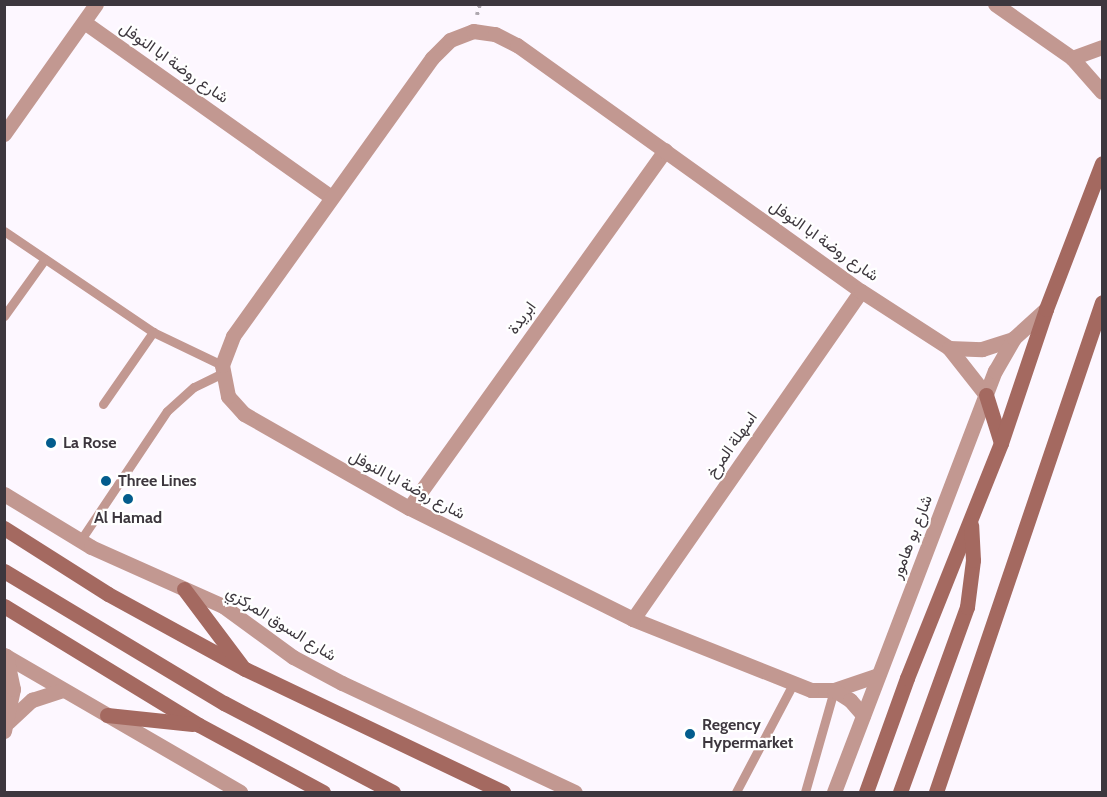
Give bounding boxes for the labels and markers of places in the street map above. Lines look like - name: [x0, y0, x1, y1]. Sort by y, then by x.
- place label: La Rose: [63, 433, 116, 453]
- marker: La Rose: [44, 436, 58, 450]
- place label: Three Lines: [118, 471, 196, 491]
- marker: Three Lines: [99, 474, 113, 488]
- marker: Al Hamad: [121, 492, 135, 506]
- place label: Al Hamad: [94, 508, 162, 528]
- place label: Regency Hypermarket: [702, 715, 793, 753]
- marker: Regency Hypermarket: [683, 727, 697, 741]

